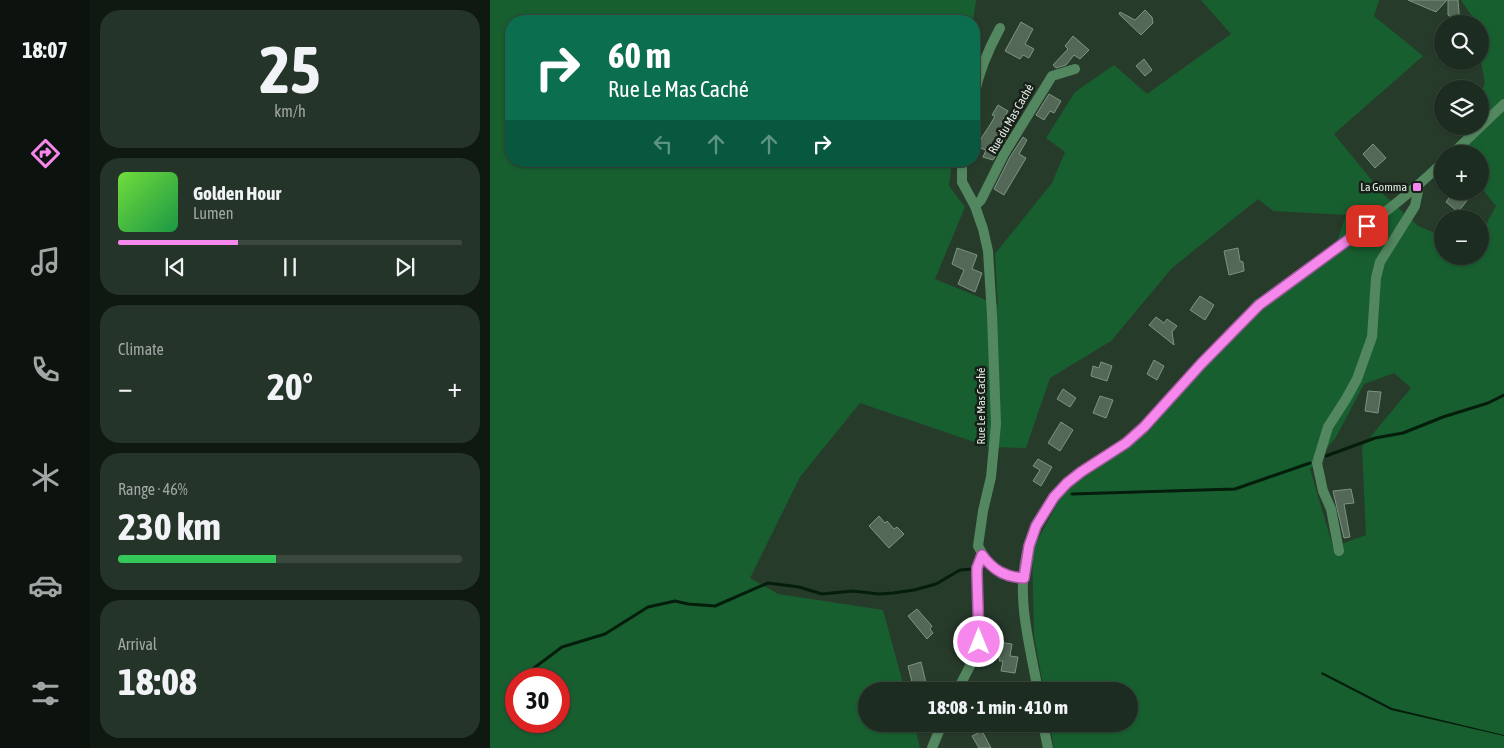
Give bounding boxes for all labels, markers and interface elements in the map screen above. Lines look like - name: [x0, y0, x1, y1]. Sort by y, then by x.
- map controls: [1434, 15, 1489, 265]
- button: search: [1434, 15, 1489, 70]
- text: 25: [259, 32, 321, 107]
- icon: right: [525, 35, 590, 100]
- text: 60 m: [608, 35, 671, 75]
- text: 18:07: [22, 37, 68, 63]
- text: Rue Le Mas Caché: [608, 76, 749, 102]
- button: layers: [1434, 80, 1489, 135]
- street label: Rue du Mas Caché: [985, 82, 1037, 156]
- text: km/h: [274, 102, 306, 120]
- icon: left: [649, 130, 677, 158]
- icon: ahead: [702, 130, 730, 158]
- icon: ahead: [755, 130, 783, 158]
- icon: right: [808, 130, 836, 158]
- icon: directions: [28, 136, 63, 171]
- button: +: [1434, 145, 1489, 200]
- place label: La Gomma: [1360, 180, 1407, 194]
- marker: La Gomma: [1411, 181, 1423, 193]
- text: Golden Hour: [193, 182, 281, 204]
- text: Lumen: [193, 204, 233, 222]
- pin: [1346, 205, 1388, 247]
- button: −: [1434, 210, 1489, 265]
- icon: arrive: [1353, 212, 1381, 240]
- icon: music: [28, 244, 63, 279]
- icon: previous: [161, 253, 189, 281]
- icon: pause: [276, 253, 304, 281]
- icon: next: [391, 253, 419, 281]
- text: Climate: [118, 340, 164, 358]
- icon: phone: [28, 352, 63, 387]
- text: 20°: [267, 365, 313, 408]
- street label: Rue Le Mas Caché: [974, 368, 988, 444]
- text: −: [118, 371, 133, 403]
- text: +: [447, 371, 462, 403]
- icon: climate: [28, 460, 63, 495]
- text: Range · 46%: [118, 480, 188, 498]
- text: 230 km: [118, 505, 221, 548]
- icon: car: [28, 568, 63, 603]
- position arrow: [952, 615, 1004, 667]
- text: Arrival: [118, 635, 157, 653]
- text: 18:08: [118, 660, 197, 703]
- speed limit sign: 30: [505, 668, 570, 733]
- icon: filters: [28, 676, 63, 711]
- text: 18:08 · 1 min · 410 m: [928, 696, 1068, 718]

